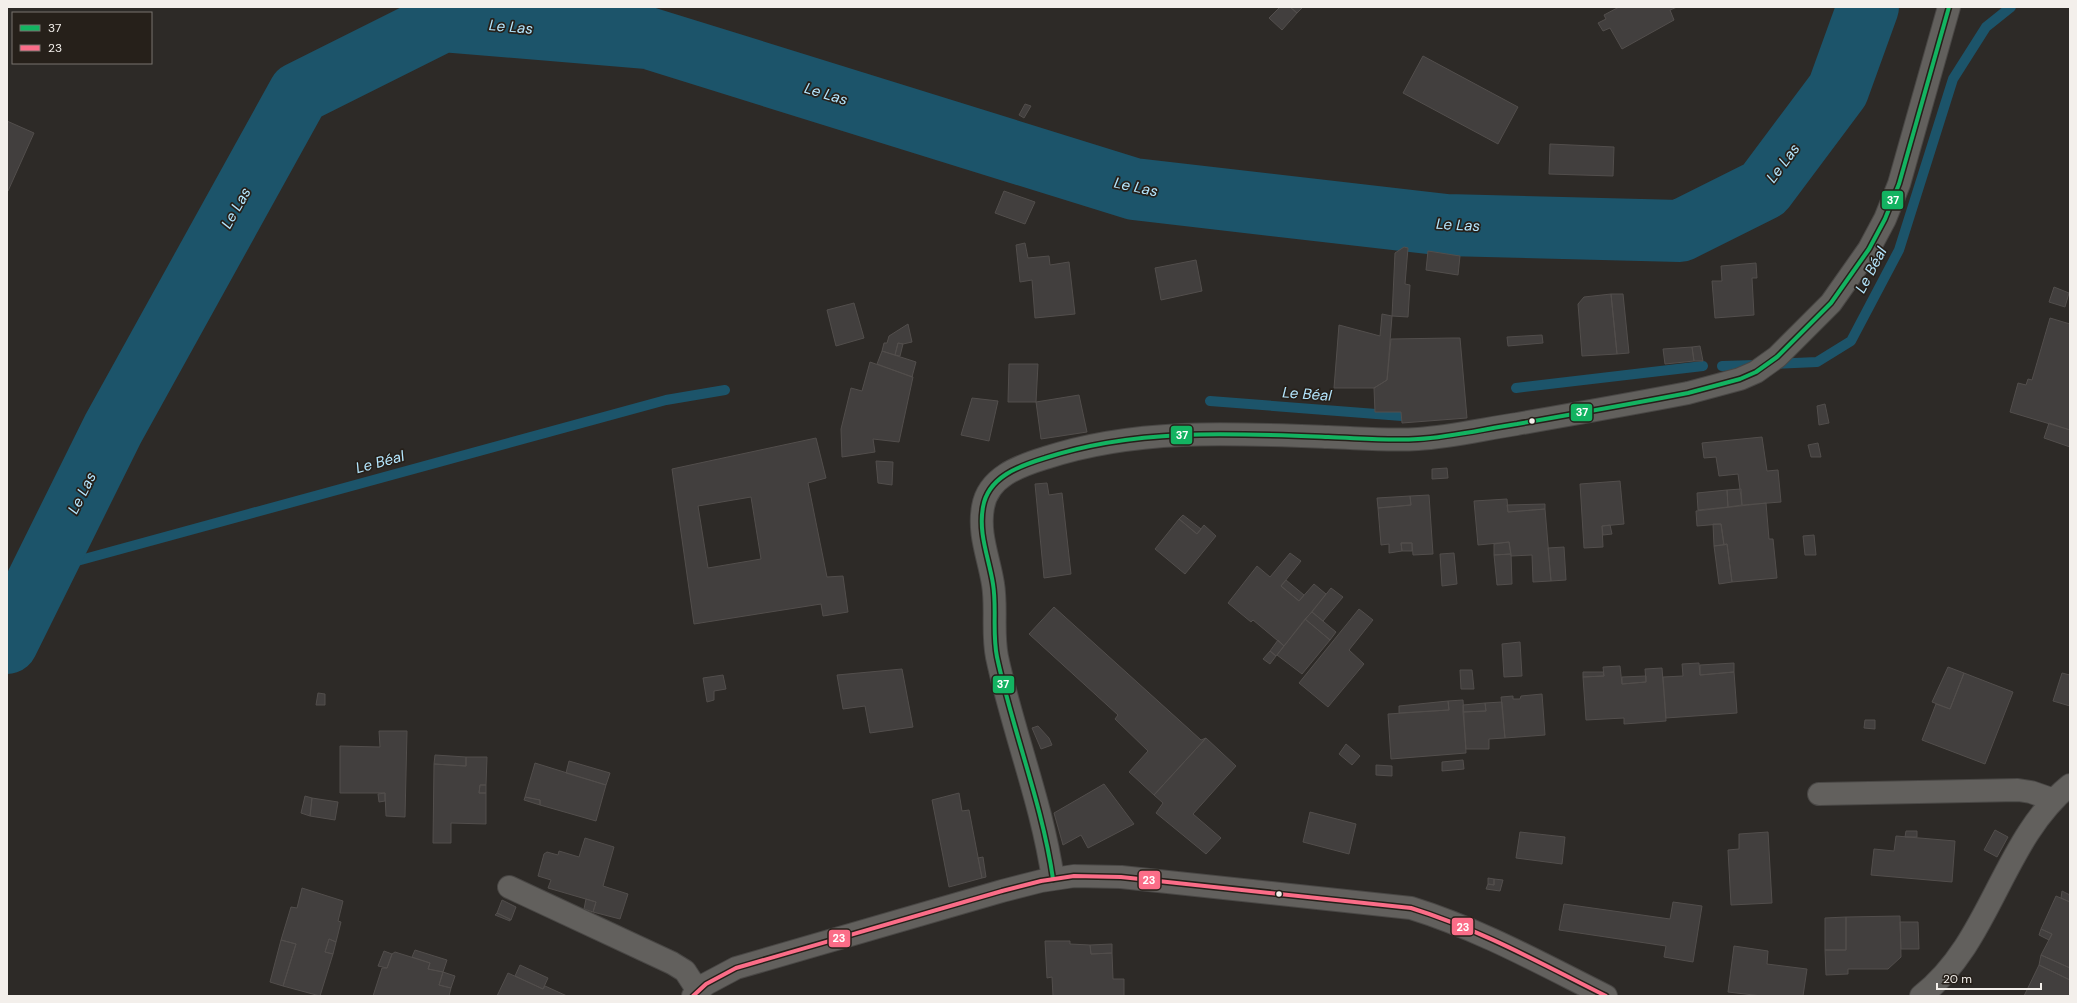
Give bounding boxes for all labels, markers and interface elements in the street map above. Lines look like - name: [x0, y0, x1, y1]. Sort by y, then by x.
- legend: [12, 12, 152, 64]
- water label: Le Las: [488, 15, 534, 39]
- text: 37: [48, 20, 61, 36]
- text: 23: [48, 40, 62, 56]
- water label: Le Las: [802, 78, 850, 110]
- water label: Le Las: [1762, 139, 1804, 187]
- water label: Le Las: [1112, 173, 1160, 201]
- water label: Le Las: [217, 184, 255, 232]
- line badge: 37: [1881, 190, 1904, 210]
- text: 37: [1887, 193, 1899, 207]
- water label: Le Las: [1435, 214, 1481, 236]
- water label: Le Béal: [1851, 243, 1892, 297]
- water label: Le Béal: [1282, 382, 1333, 406]
- line badge: 37: [1570, 403, 1593, 422]
- text: 37: [1576, 405, 1588, 419]
- unlabelled marker: [1527, 416, 1537, 426]
- line badge: 37: [1170, 425, 1193, 445]
- text: 37: [1176, 428, 1188, 442]
- water label: Le Béal: [353, 446, 407, 478]
- water label: Le Las: [63, 469, 101, 517]
- line badge: 37: [992, 675, 1015, 694]
- text: 37: [997, 677, 1009, 691]
- line badge: 23: [1138, 870, 1161, 890]
- text: 23: [1143, 873, 1155, 887]
- unlabelled marker: [1274, 889, 1284, 899]
- line badge: 23: [1451, 917, 1474, 936]
- text: 23: [1457, 920, 1469, 934]
- line badge: 23: [828, 929, 851, 948]
- text: 23: [833, 931, 845, 945]
- scale bar: [1937, 965, 2041, 991]
- text: 20 m: [1943, 971, 1972, 987]

